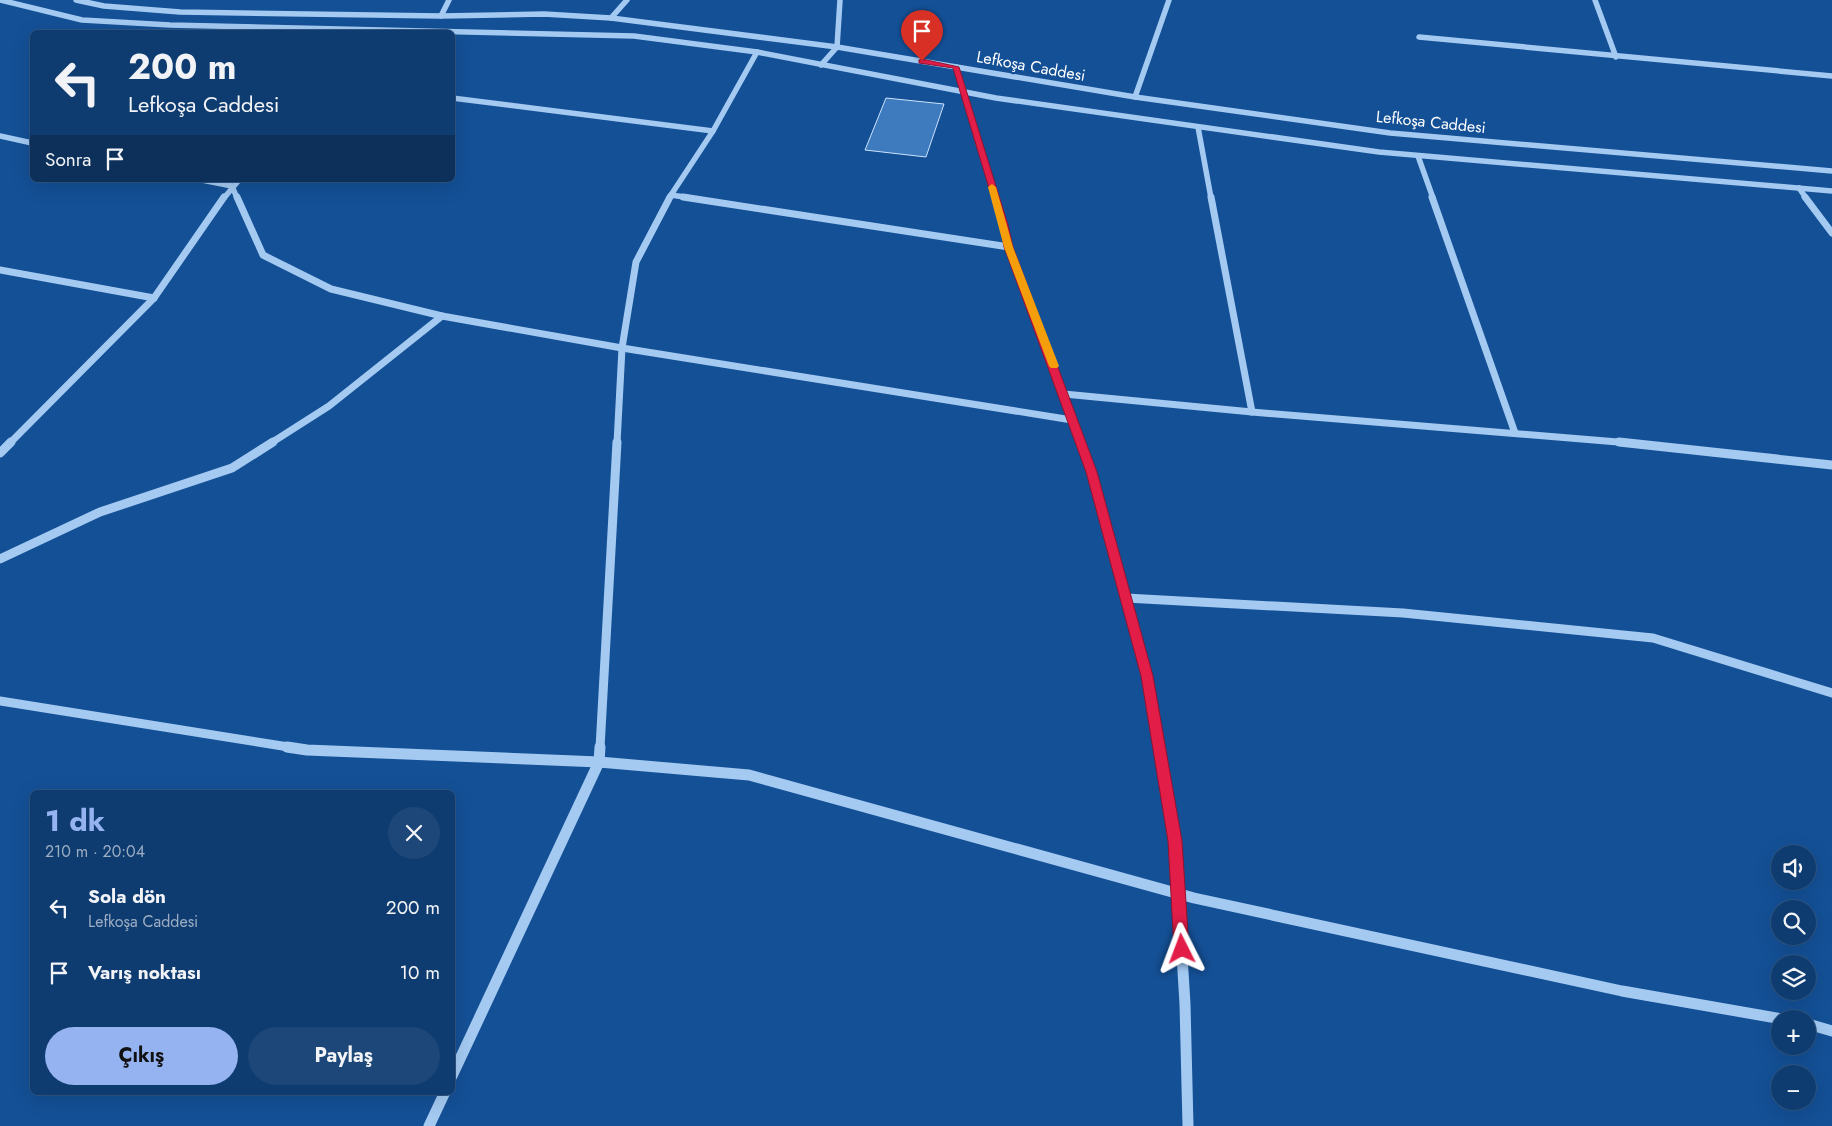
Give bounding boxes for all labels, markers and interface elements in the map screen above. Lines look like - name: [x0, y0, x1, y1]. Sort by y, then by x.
- pin: [901, 10, 943, 61]
- icon: arrive: [908, 17, 936, 45]
- text: 200 m: [128, 42, 237, 92]
- street label: Lefkoşa Caddesi: [975, 45, 1087, 87]
- icon: left: [45, 50, 110, 115]
- text: Lefkoşa Caddesi: [128, 88, 280, 120]
- street label: Lefkoşa Caddesi: [1375, 105, 1487, 139]
- icon: arrive: [101, 145, 129, 173]
- text: Sonra: [45, 146, 91, 173]
- text: 1 dk: [45, 799, 105, 842]
- button: close: [388, 807, 440, 859]
- text: 210 m · 20:04: [45, 840, 145, 863]
- map controls: [1771, 845, 1816, 1110]
- button: sound: [1771, 845, 1816, 890]
- text: Sola dön: [88, 883, 166, 910]
- icon: left: [45, 894, 73, 922]
- text: 200 m: [386, 894, 440, 921]
- button: search: [1771, 900, 1816, 945]
- text: Lefkoşa Caddesi: [88, 910, 198, 933]
- position arrow: [1155, 922, 1207, 974]
- button: layers: [1771, 955, 1816, 1000]
- icon: arrive: [45, 959, 73, 987]
- text: Varış noktası: [88, 959, 201, 986]
- text: 10 m: [400, 959, 440, 986]
- button: +: [1771, 1010, 1816, 1055]
- button: Çıkış: [45, 1027, 238, 1085]
- button: Paylaş: [248, 1027, 440, 1085]
- button: −: [1771, 1065, 1816, 1110]

